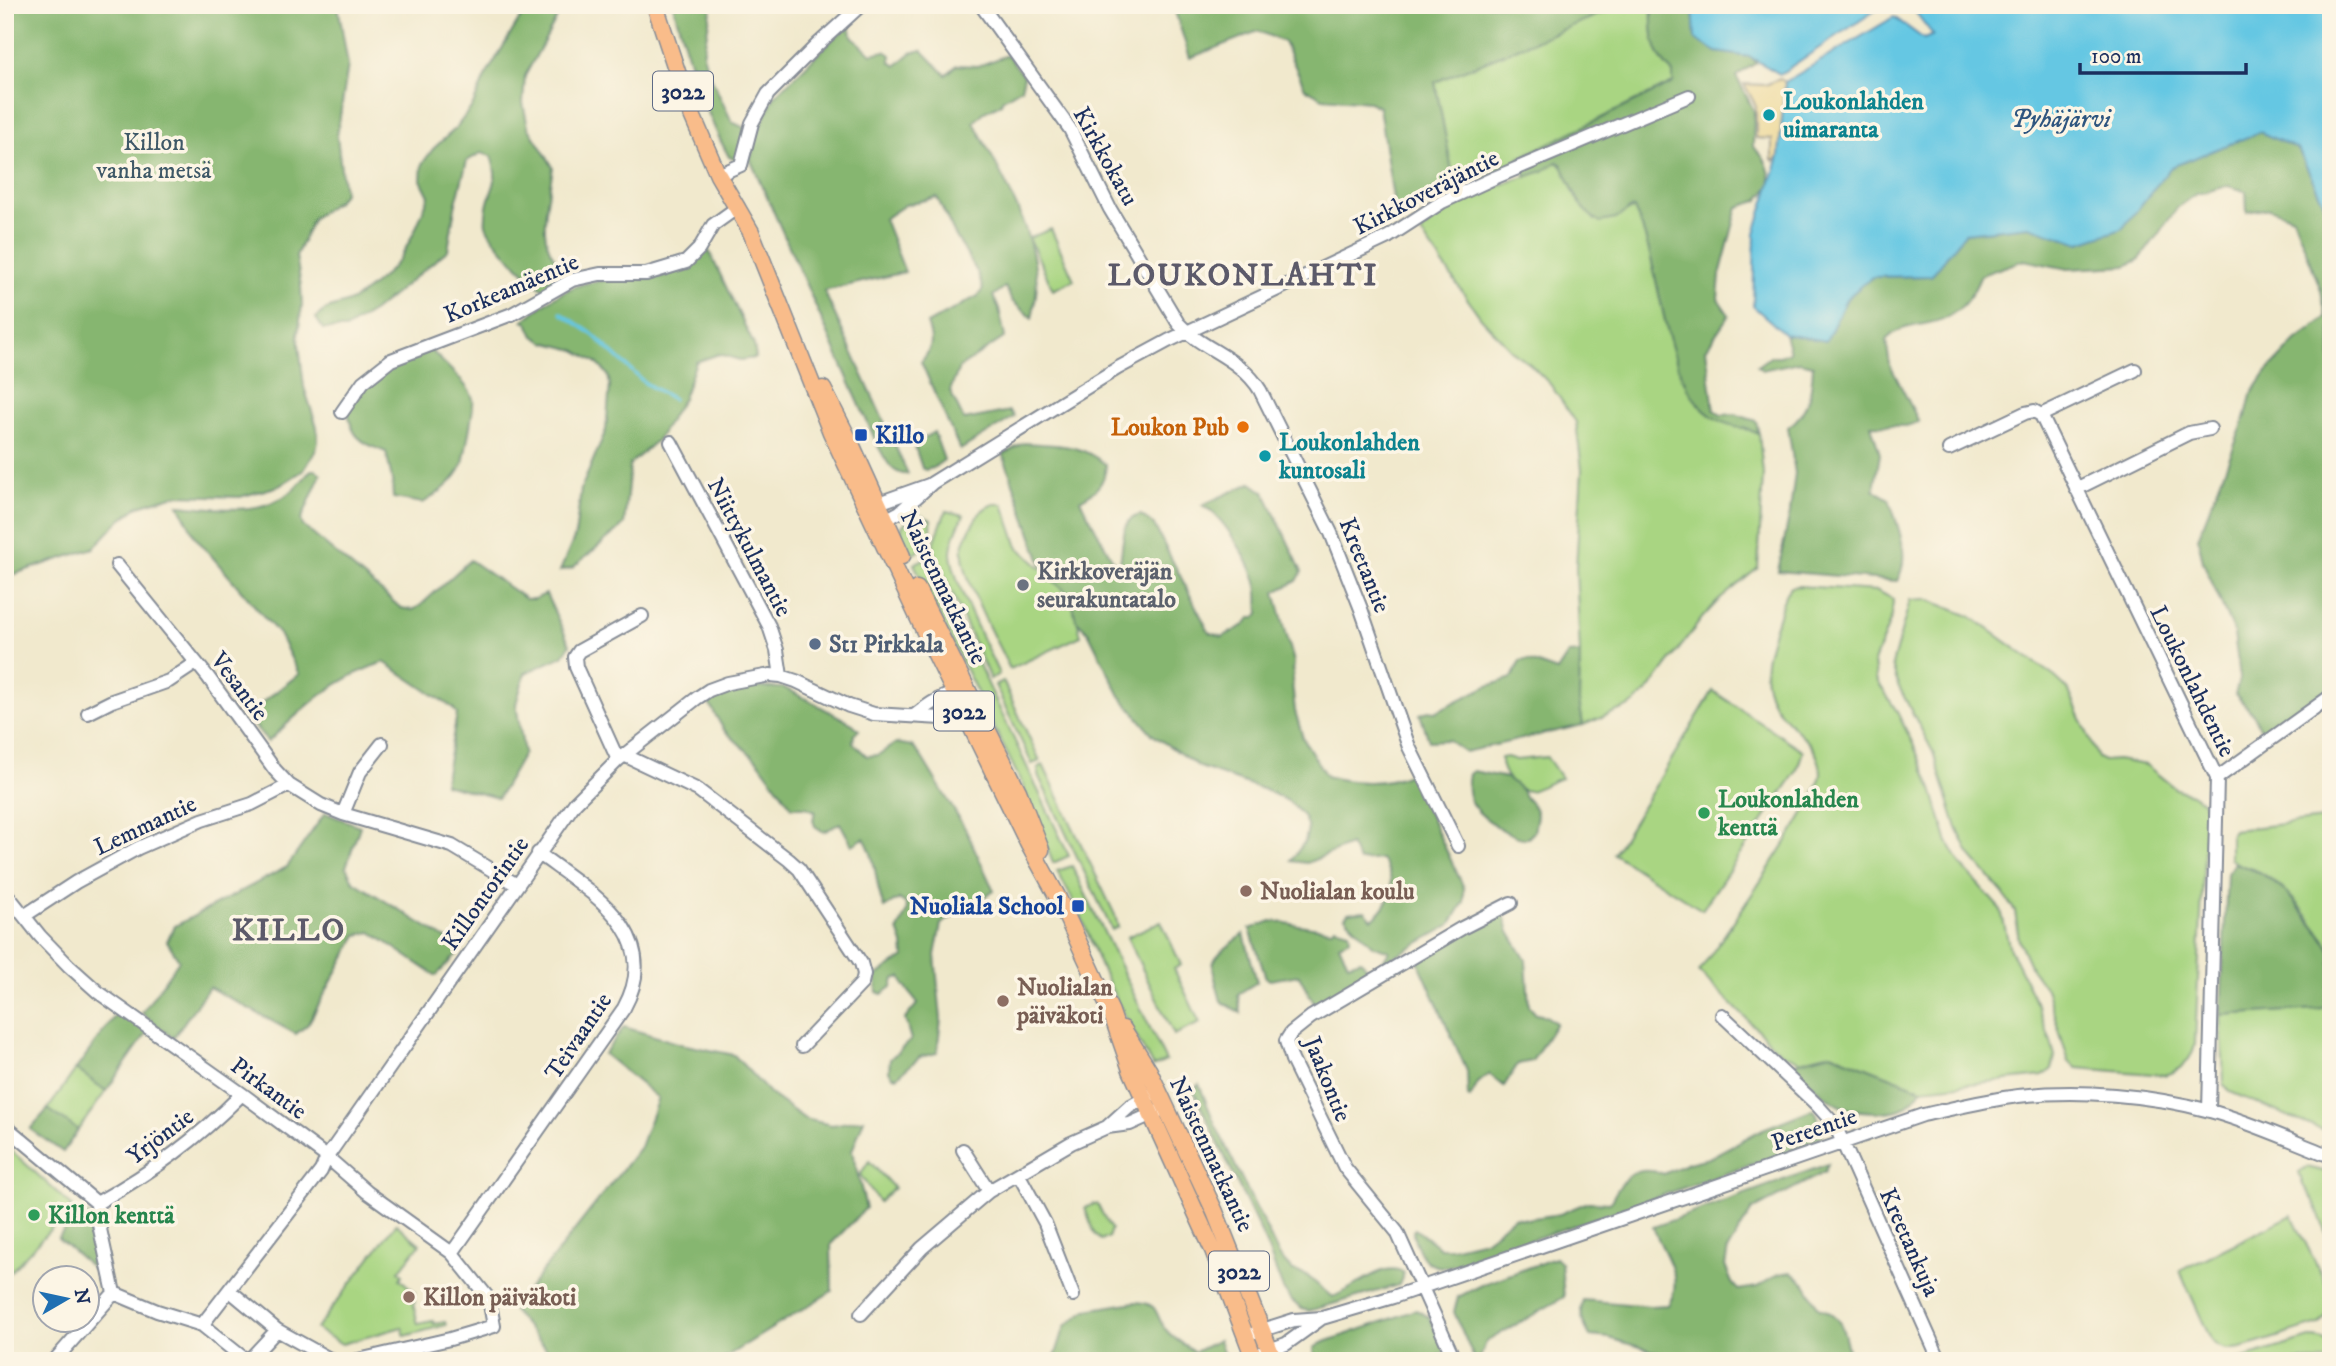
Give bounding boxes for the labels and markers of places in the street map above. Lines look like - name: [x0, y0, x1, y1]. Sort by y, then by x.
- place label: Loukonlahden uimaranta: [1783, 87, 1924, 145]
- marker: Loukonlahden uimaranta: [1761, 107, 1777, 123]
- place label: Loukon Pub: [1111, 413, 1229, 443]
- marker: Loukon Pub: [1235, 419, 1251, 435]
- place label: Killo: [875, 421, 924, 451]
- marker: Killo: [853, 427, 869, 443]
- place label: Loukonlahden kuntosali: [1278, 428, 1420, 486]
- marker: Loukonlahden kuntosali: [1257, 448, 1273, 464]
- place label: Kirkkoveräjän seurakuntatalo: [1037, 557, 1176, 615]
- marker: Kirkkoveräjän seurakuntatalo: [1015, 577, 1031, 593]
- place label: St1 Pirkkala: [829, 630, 944, 660]
- marker: St1 Pirkkala: [807, 636, 823, 652]
- place label: Loukonlahden kenttä: [1717, 785, 1859, 843]
- marker: Loukonlahden kenttä: [1696, 805, 1712, 821]
- place label: Nuolialan koulu: [1260, 877, 1415, 907]
- marker: Nuolialan koulu: [1238, 883, 1254, 899]
- place label: Nuoliala School: [910, 892, 1065, 922]
- marker: Nuoliala School: [1070, 898, 1086, 914]
- place label: Nuolialan päiväkoti: [1016, 973, 1113, 1031]
- marker: Nuolialan päiväkoti: [995, 993, 1011, 1009]
- place label: Killon kenttä: [48, 1201, 175, 1231]
- marker: Killon kenttä: [26, 1207, 42, 1223]
- place label: Killon päiväkoti: [423, 1283, 576, 1313]
- marker: Killon päiväkoti: [401, 1289, 417, 1305]

